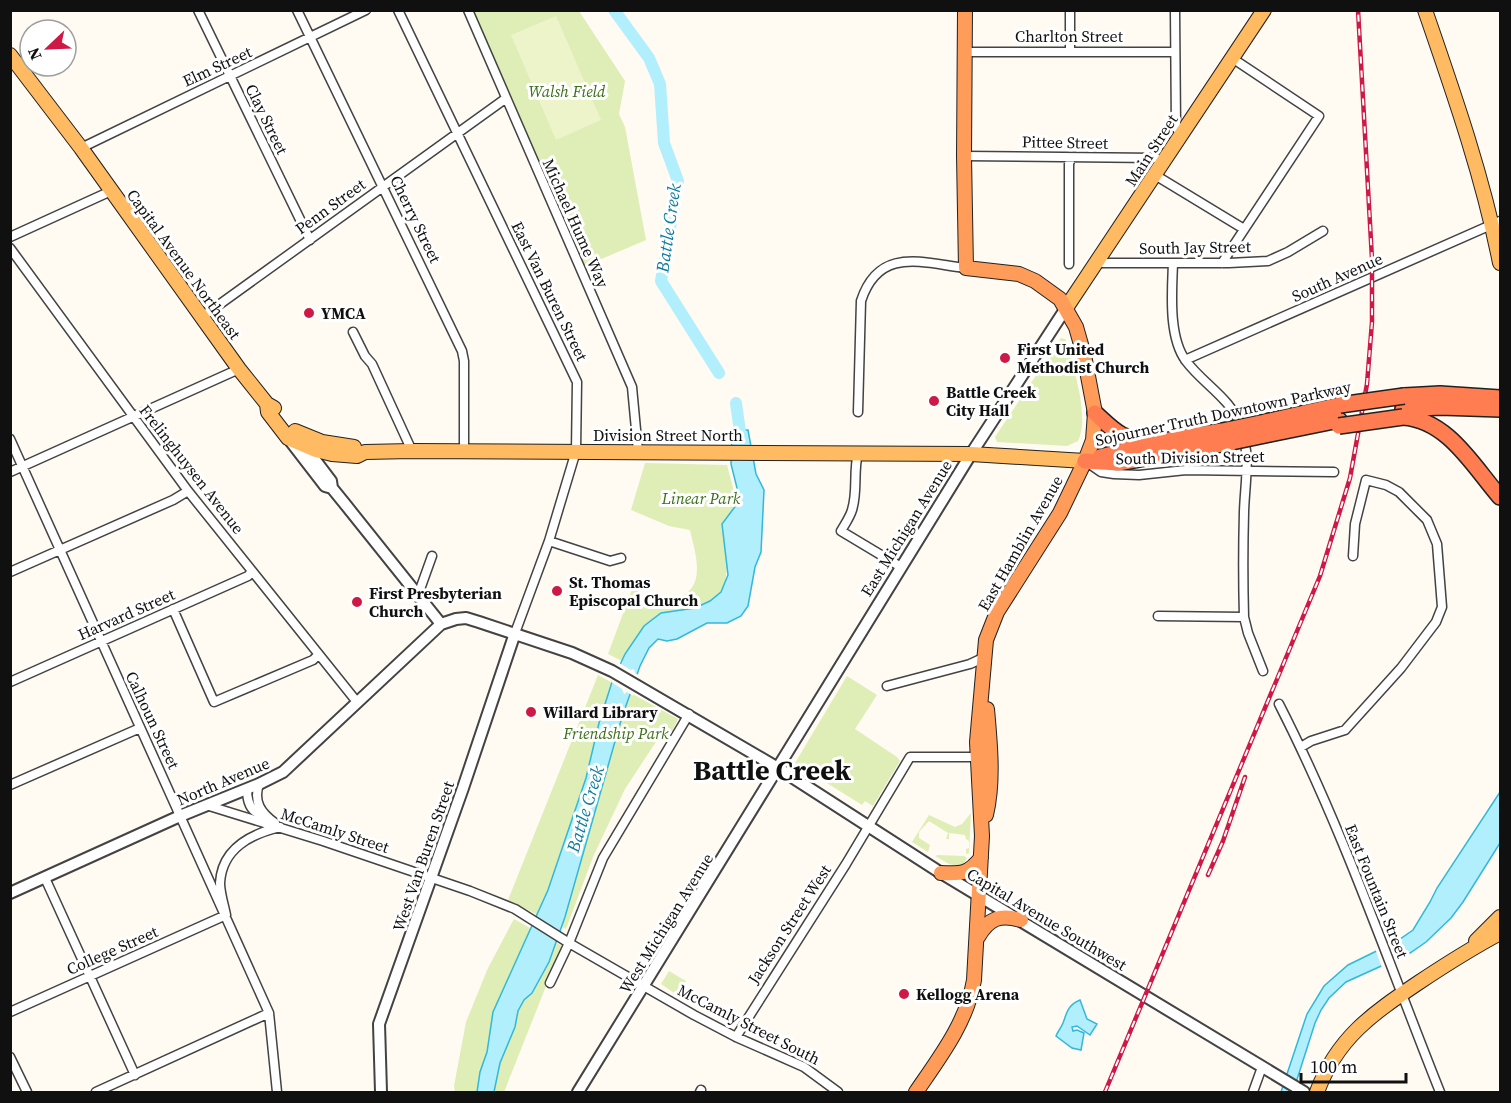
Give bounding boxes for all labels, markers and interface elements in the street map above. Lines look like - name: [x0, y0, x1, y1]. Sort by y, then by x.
- north arrow: [18, 18, 78, 78]
- street label: Charlton Street: [1015, 25, 1124, 47]
- street label: Elm Street: [179, 40, 256, 92]
- text: N: [22, 44, 47, 64]
- street label: Clay Street: [240, 80, 294, 159]
- park label: Walsh Field: [529, 80, 606, 102]
- street label: Main Street: [1119, 109, 1183, 190]
- street label: Pittee Street: [1022, 130, 1109, 154]
- street label: Michael Hume Way: [538, 155, 615, 292]
- street label: Cherry Street: [385, 172, 447, 267]
- street label: Penn Street: [290, 173, 370, 239]
- water label: Battle Creek: [649, 182, 687, 275]
- street label: Capital Avenue Northeast: [122, 184, 246, 344]
- street label: East Van Buren Street: [507, 218, 594, 365]
- street label: South Jay Street: [1139, 235, 1252, 259]
- street label: South Avenue: [1288, 247, 1386, 307]
- place label: YMCA: [321, 302, 366, 324]
- marker: YMCA: [302, 306, 316, 320]
- place label: First United Methodist Church: [1017, 338, 1149, 378]
- marker: First United Methodist Church: [998, 351, 1012, 365]
- street label: Sojourner Truth Downtown Parkway: [1093, 375, 1354, 451]
- place label: Battle Creek City Hall: [946, 381, 1037, 421]
- marker: Battle Creek City Hall: [927, 394, 941, 408]
- street label: Frelinghuysen Avenue: [135, 400, 249, 538]
- street label: Division Street North: [593, 424, 743, 446]
- street label: South Division Street: [1115, 445, 1265, 469]
- street label: East Michigan Avenue: [855, 456, 957, 600]
- street label: East Hamblin Avenue: [972, 471, 1068, 615]
- park label: Linear Park: [661, 487, 741, 509]
- place label: St. Thomas Episcopal Church: [569, 571, 698, 611]
- street label: Harvard Street: [74, 582, 179, 645]
- place label: First Presbyterian Church: [369, 582, 502, 622]
- marker: St. Thomas Episcopal Church: [550, 584, 564, 598]
- marker: First Presbyterian Church: [350, 595, 364, 609]
- street label: Calhoun Street: [121, 668, 186, 773]
- place label: Willard Library: [543, 701, 658, 723]
- marker: Willard Library: [524, 705, 538, 719]
- park label: Friendship Park: [562, 722, 669, 744]
- district label: Battle Creek: [693, 751, 851, 789]
- street label: North Avenue: [173, 752, 273, 810]
- water label: Battle Creek: [560, 762, 610, 856]
- street label: West Van Buren Street: [387, 777, 459, 934]
- street label: McCamly Street: [278, 802, 393, 858]
- street label: East Fountain Street: [1340, 821, 1414, 962]
- street label: West Michigan Avenue: [614, 849, 718, 997]
- street label: Jackson Street West: [742, 859, 836, 989]
- street label: Capital Avenue Southwest: [963, 862, 1132, 976]
- street label: College Street: [63, 920, 162, 980]
- street label: McCamly Street South: [674, 979, 824, 1070]
- place label: Kellogg Arena: [916, 983, 1020, 1005]
- marker: Kellogg Arena: [897, 987, 911, 1001]
- scale bar: [1301, 1046, 1406, 1084]
- text: 100 m: [1310, 1054, 1357, 1079]

